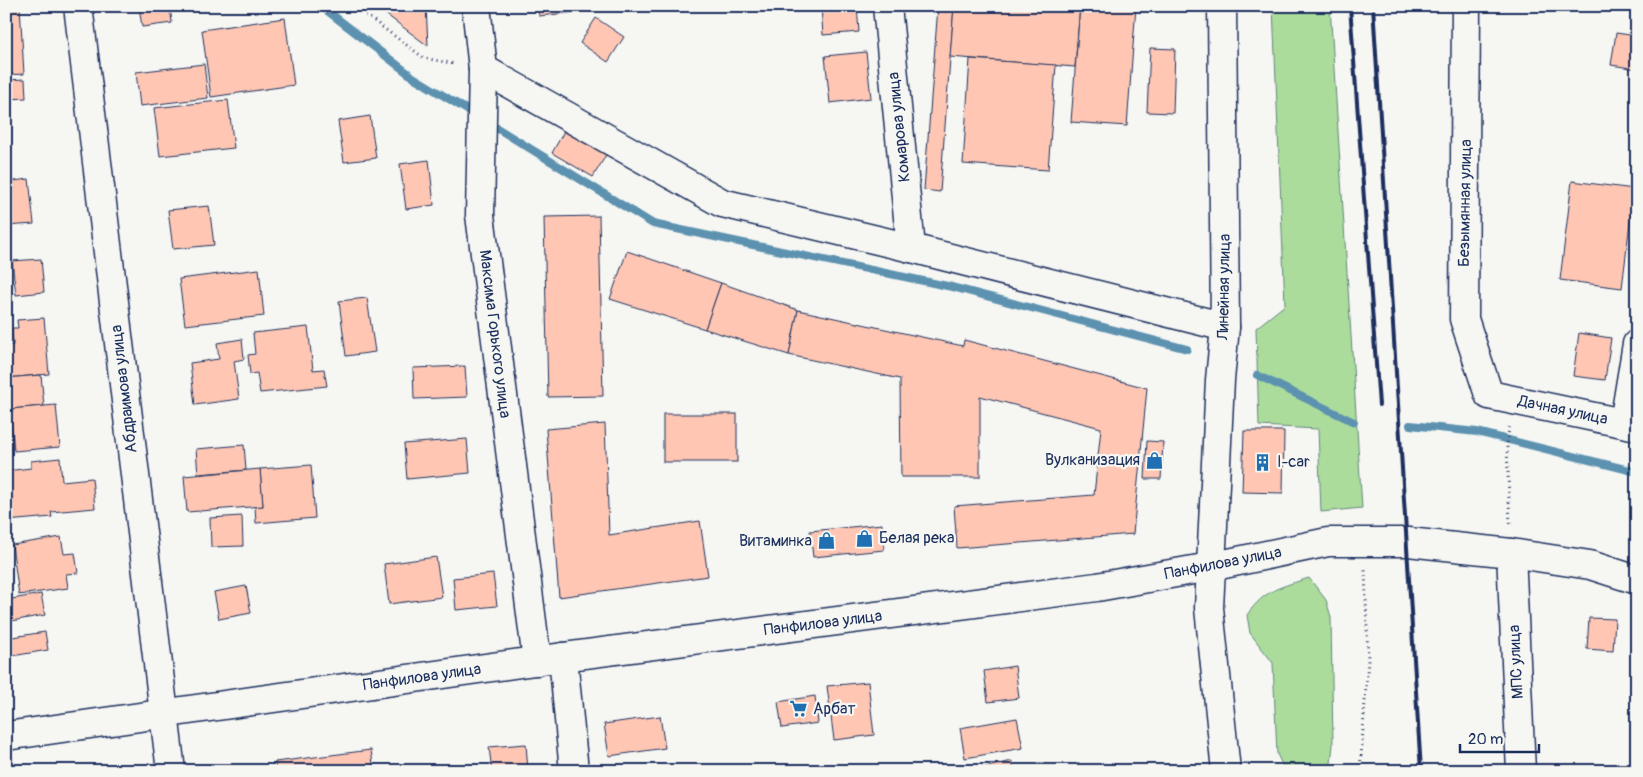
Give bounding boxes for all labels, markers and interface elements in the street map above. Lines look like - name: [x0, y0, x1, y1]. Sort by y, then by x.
- street label: Комарова улица: [883, 71, 915, 183]
- street label: Безымянная улица: [1454, 139, 1476, 267]
- street label: Линейная улица: [1213, 234, 1235, 341]
- street label: Максима Горького улица: [475, 249, 515, 419]
- street label: Абдраимова улица: [106, 324, 142, 454]
- street label: Дачная улица: [1515, 391, 1610, 429]
- place label: Вулканизация: [1045, 450, 1140, 470]
- shop icon: Вулканизация: [1144, 450, 1164, 470]
- building icon: I-car: [1253, 452, 1273, 472]
- place label: I-car: [1277, 452, 1310, 472]
- shop icon: Белая река: [855, 528, 875, 548]
- place label: Белая река: [879, 528, 954, 548]
- place label: Витаминка: [739, 531, 812, 551]
- shop icon: Витаминка: [816, 531, 836, 551]
- street label: Панфилова улица: [1163, 542, 1283, 584]
- street label: Панфилова улица: [763, 606, 883, 640]
- street label: МПС улица: [1504, 624, 1528, 700]
- street label: Панфилова улица: [362, 659, 482, 695]
- supermarket icon: Арбат: [789, 699, 809, 719]
- place label: Арбат: [813, 699, 856, 719]
- scale bar: [1460, 722, 1539, 754]
- text: 20 m: [1468, 730, 1503, 749]

